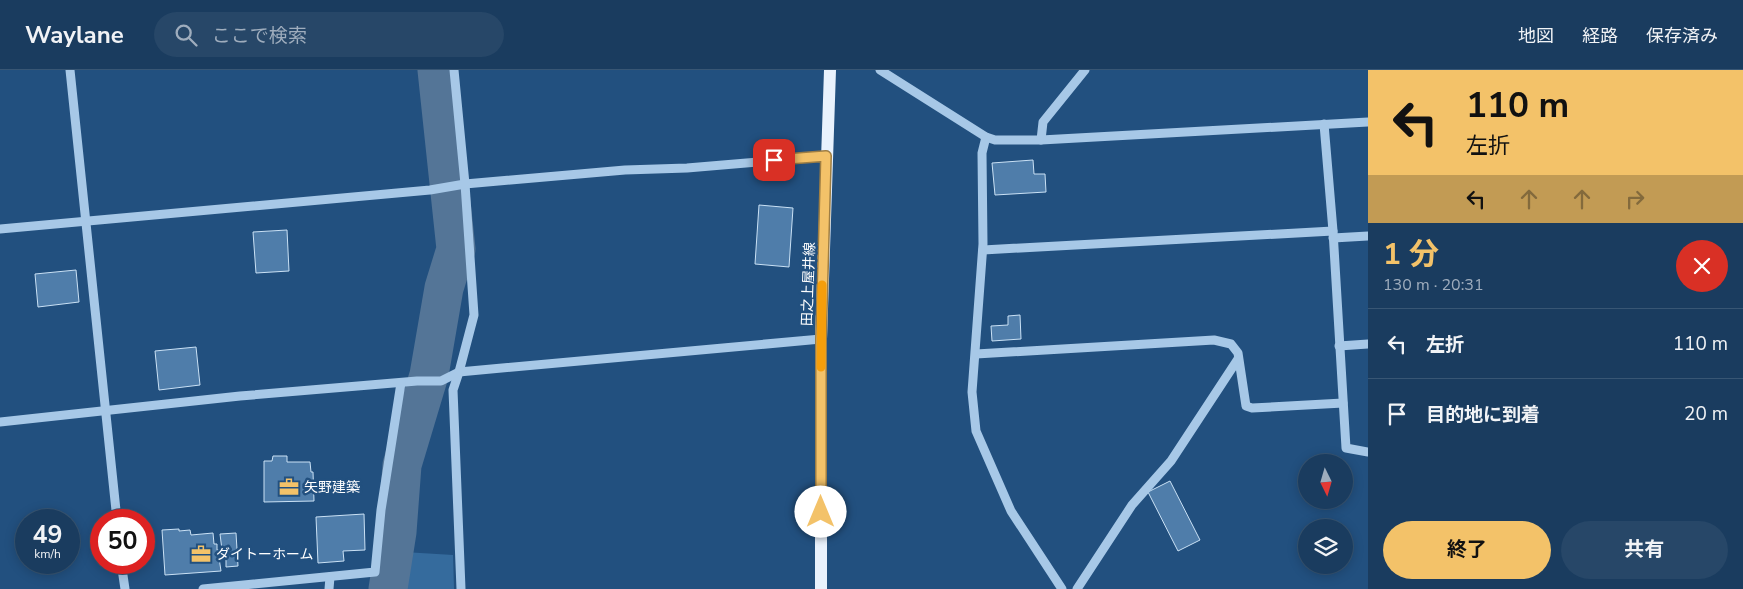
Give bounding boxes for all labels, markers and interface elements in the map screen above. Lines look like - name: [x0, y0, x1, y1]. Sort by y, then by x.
- search box: [154, 12, 504, 57]
- text: Waylane: [25, 19, 124, 51]
- icon: search: [172, 21, 200, 49]
- text: ここで検索: [212, 23, 307, 49]
- text: 地図: [1518, 24, 1554, 48]
- text: 経路: [1582, 24, 1618, 48]
- text: 保存済み: [1646, 24, 1718, 48]
- text: 110 m: [1466, 82, 1569, 129]
- icon: left: [1383, 90, 1448, 155]
- text: 左折: [1466, 131, 1510, 161]
- pin: [753, 139, 795, 181]
- icon: arrive: [760, 146, 788, 174]
- icon: left: [1462, 185, 1490, 213]
- icon: ahead: [1515, 185, 1543, 213]
- icon: ahead: [1568, 185, 1596, 213]
- icon: right: [1621, 185, 1649, 213]
- text: 1 分: [1383, 234, 1439, 275]
- button: close: [1676, 240, 1728, 292]
- street label: 田之上屋井線: [798, 242, 819, 326]
- text: 130 m · 20:31: [1383, 274, 1484, 296]
- icon: left: [1383, 330, 1411, 358]
- text: 110 m: [1673, 331, 1728, 357]
- text: 左折: [1426, 332, 1464, 358]
- icon: arrive: [1383, 400, 1411, 428]
- text: 20 m: [1684, 401, 1728, 427]
- text: 目的地に到着: [1426, 402, 1540, 428]
- north arrow: [1298, 454, 1352, 509]
- map controls: [1298, 454, 1353, 574]
- office icon: 矢野建築: [278, 476, 300, 498]
- place label: 矢野建築: [304, 478, 360, 497]
- position arrow: [794, 485, 846, 537]
- speed limit sign: 50: [90, 509, 155, 574]
- text: 49: [32, 518, 63, 552]
- button: layers: [1298, 519, 1353, 574]
- button: 終了: [1383, 521, 1551, 579]
- button: 共有: [1561, 521, 1728, 579]
- office icon: ダイトーホーム: [190, 543, 212, 565]
- place label: ダイトーホーム: [216, 545, 314, 564]
- text: km/h: [34, 546, 61, 562]

